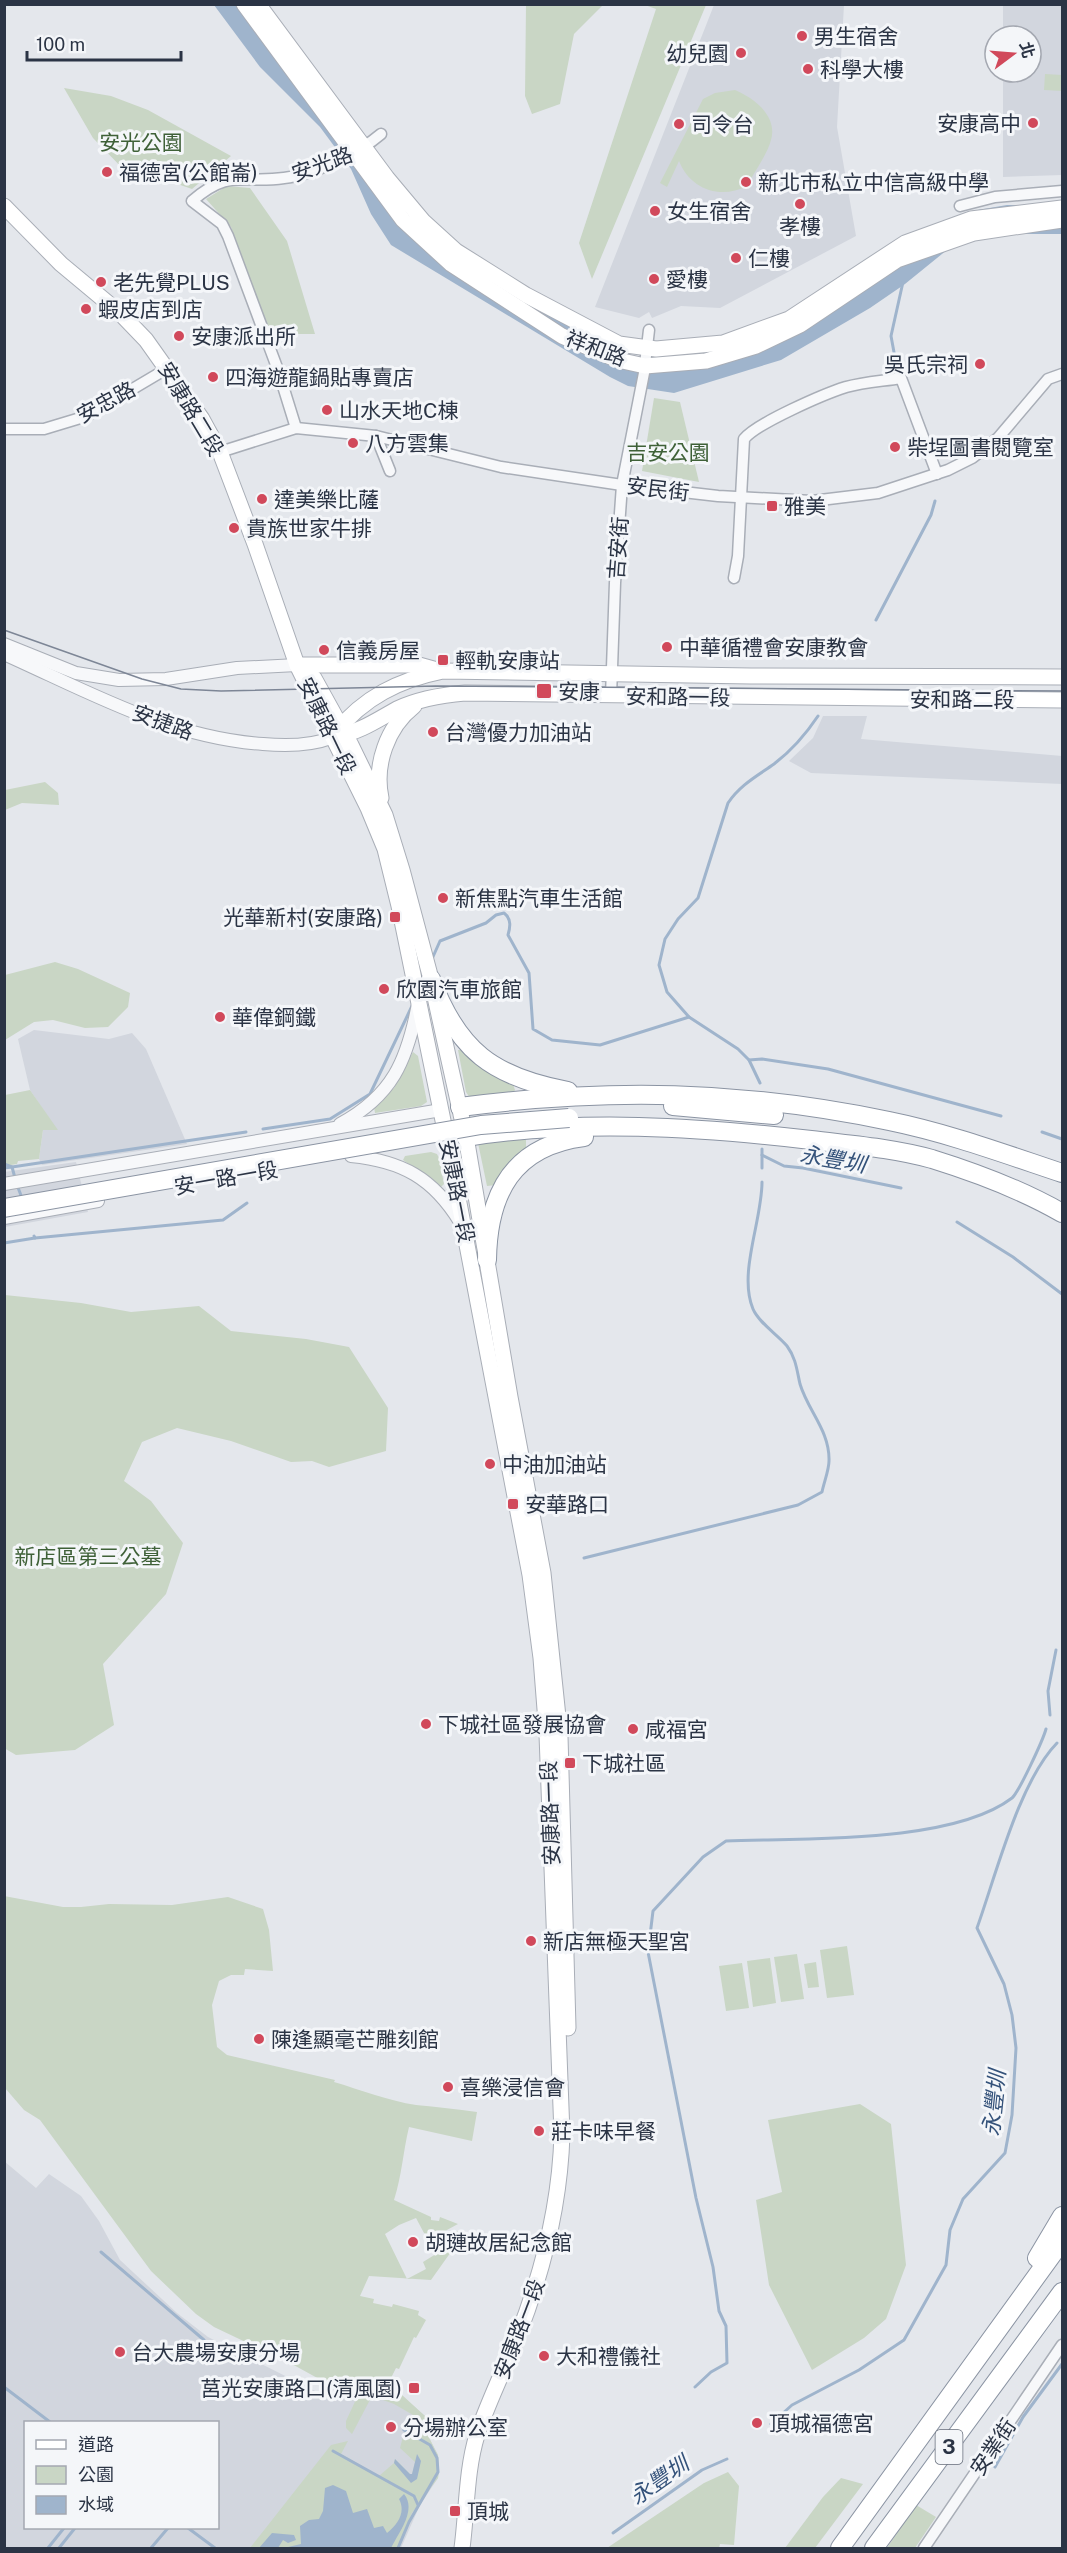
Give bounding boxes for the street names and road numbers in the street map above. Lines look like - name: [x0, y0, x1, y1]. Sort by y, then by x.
- street label: 安光路: [288, 141, 356, 187]
- street label: 祥和路: [562, 325, 630, 371]
- street label: 安康路二段: [153, 358, 229, 460]
- street label: 安忠路: [72, 376, 140, 428]
- street label: 安民街: [625, 473, 691, 505]
- street label: 吉安街: [603, 516, 633, 580]
- street label: 安康路一段: [293, 673, 361, 779]
- street label: 安和路一段: [625, 684, 731, 710]
- street label: 安和路二段: [910, 687, 1015, 712]
- street label: 安捷路: [129, 699, 197, 745]
- street label: 安康路一段: [435, 1137, 479, 1245]
- street label: 安一路一段: [172, 1157, 280, 1199]
- street label: 安康路一段: [536, 1760, 564, 1866]
- street label: 安康路一段: [489, 2276, 549, 2382]
- street label: 安業街: [965, 2414, 1021, 2480]
- road number: 3: [936, 2430, 962, 2464]

